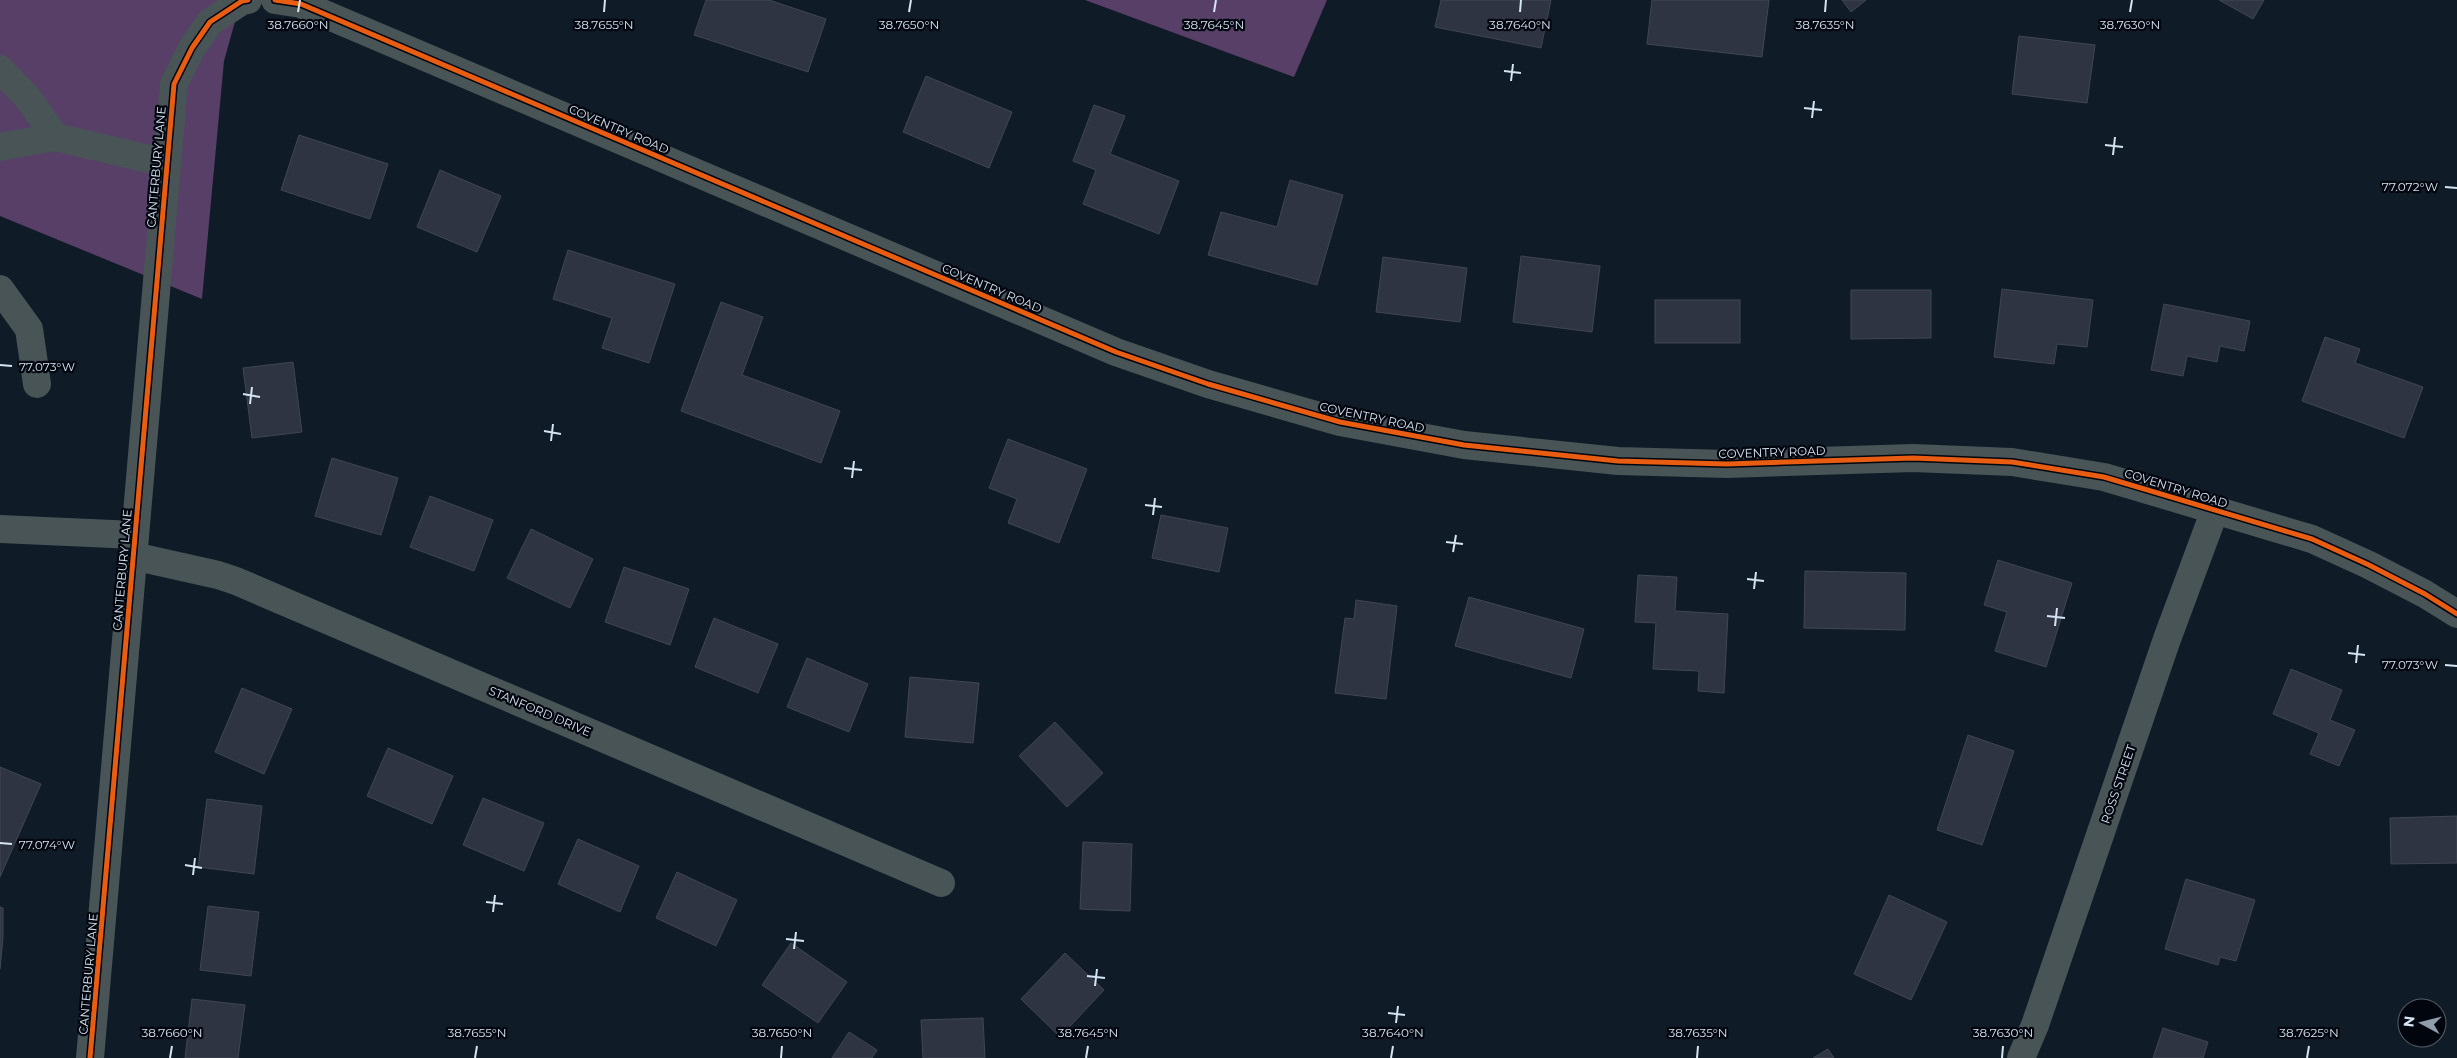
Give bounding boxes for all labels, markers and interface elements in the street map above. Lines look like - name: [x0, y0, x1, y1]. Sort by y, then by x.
- text: 38.7660°N: [267, 17, 329, 32]
- text: 38.7655°N: [574, 17, 634, 32]
- text: 38.7650°N: [879, 17, 939, 32]
- text: 38.7645°N: [1184, 17, 1244, 32]
- text: 38.7640°N: [1489, 17, 1551, 32]
- text: 38.7635°N: [1795, 17, 1855, 32]
- text: 38.7630°N: [2100, 17, 2160, 32]
- street label: COVENTRY ROAD: [567, 101, 671, 157]
- street label: CANTERBURY LANE: [143, 106, 169, 228]
- text: 77.072°W: [2382, 179, 2438, 194]
- street label: COVENTRY ROAD: [940, 260, 1044, 316]
- text: 77.073°W: [19, 359, 75, 374]
- street label: COVENTRY ROAD: [1318, 399, 1426, 436]
- street label: COVENTRY ROAD: [1718, 443, 1826, 461]
- street label: COVENTRY ROAD: [2123, 465, 2230, 511]
- street label: CANTERBURY LANE: [109, 509, 135, 631]
- text: 77.073°W: [2382, 657, 2438, 672]
- street label: STANFORD DRIVE: [487, 683, 593, 739]
- street label: ROSS STREET: [2097, 742, 2139, 825]
- text: 77.074°W: [19, 837, 75, 852]
- street label: CANTERBURY LANE: [75, 913, 101, 1035]
- north arrow: [2397, 998, 2447, 1048]
- text: N: [2399, 1015, 2419, 1028]
- text: 38.7660°N: [141, 1025, 203, 1040]
- text: 38.7655°N: [447, 1025, 507, 1040]
- text: 38.7650°N: [752, 1025, 812, 1040]
- text: 38.7645°N: [1058, 1025, 1118, 1040]
- text: 38.7640°N: [1362, 1025, 1424, 1040]
- text: 38.7635°N: [1668, 1025, 1728, 1040]
- text: 38.7630°N: [1973, 1025, 2033, 1040]
- text: 38.7625°N: [2279, 1025, 2339, 1040]

